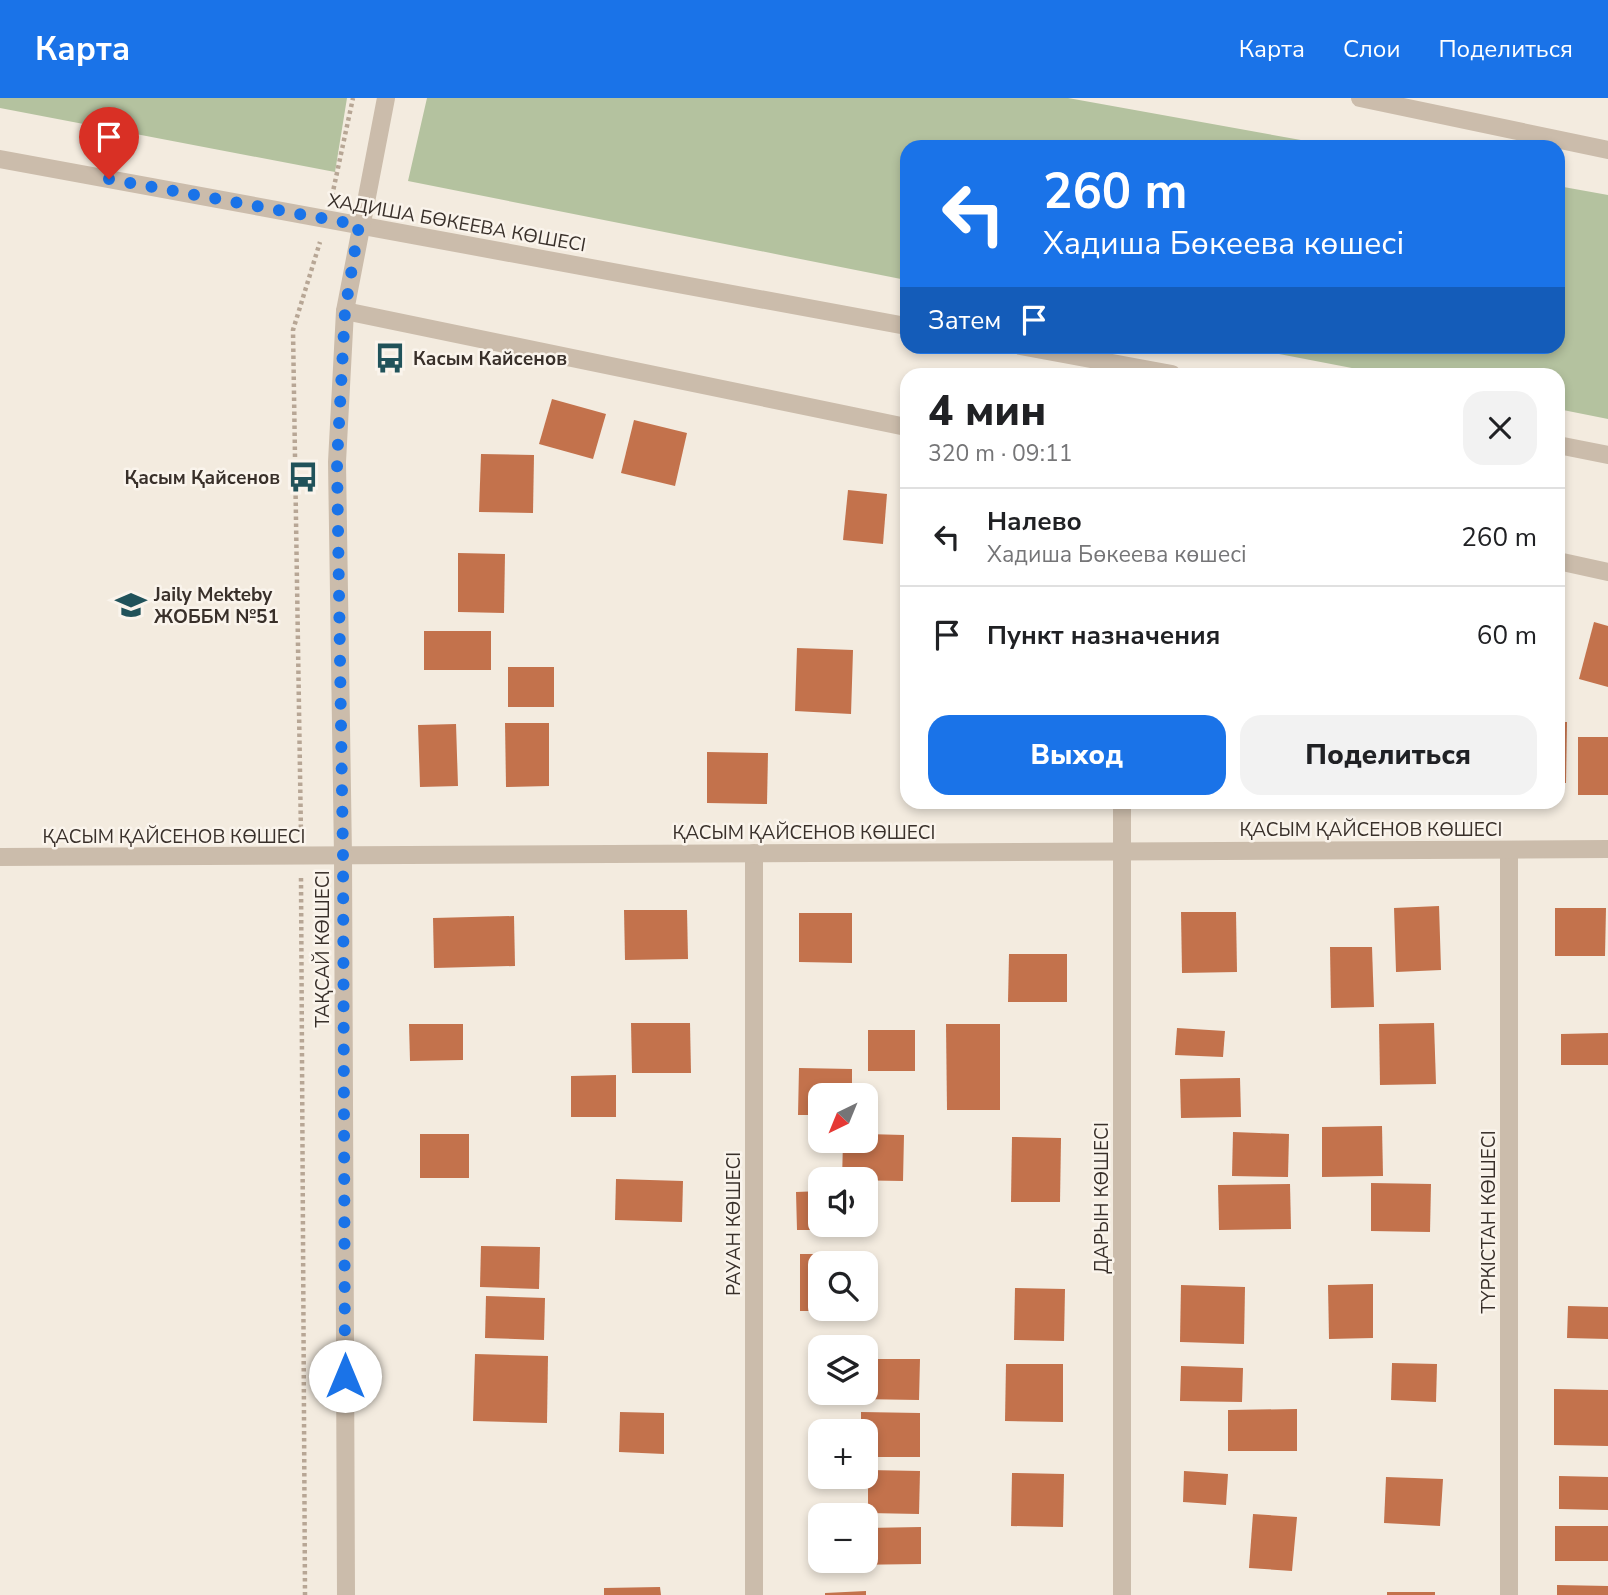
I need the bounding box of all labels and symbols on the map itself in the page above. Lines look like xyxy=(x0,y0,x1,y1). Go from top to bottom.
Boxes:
pin xyxy=(79,107,139,179)
street label: ХАДИША БӨКЕЕВА КӨШЕСІ xyxy=(326,187,588,259)
bus stop icon: Касым Кайсенов xyxy=(373,341,407,375)
place label: Касым Кайсенов xyxy=(413,346,567,372)
bus stop icon: Қасым Қайсенов xyxy=(286,460,320,494)
place label: Қасым Қайсенов xyxy=(125,465,280,491)
place label: Jaily Mekteby ЖОББМ №51 xyxy=(153,582,279,630)
school or university icon: Jaily Mekteby ЖОББМ №51 xyxy=(114,588,148,622)
street label: ҚАСЫМ ҚАЙСЕНОВ КӨШЕСІ xyxy=(1240,817,1502,843)
street label: ҚАСЫМ ҚАЙСЕНОВ КӨШЕСІ xyxy=(673,820,935,846)
street label: ҚАСЫМ ҚАЙСЕНОВ КӨШЕСІ xyxy=(43,824,305,850)
street label: ТАҚСАЙ КӨШЕСІ xyxy=(310,870,336,1028)
north arrow xyxy=(808,1083,878,1153)
street label: ДАРЫН КӨШЕСІ xyxy=(1089,1122,1115,1274)
street label: ТҮРКІСТАН КӨШЕСІ xyxy=(1476,1131,1502,1313)
street label: РАУАН КӨШЕСІ xyxy=(721,1152,747,1296)
position arrow xyxy=(308,1339,382,1413)

